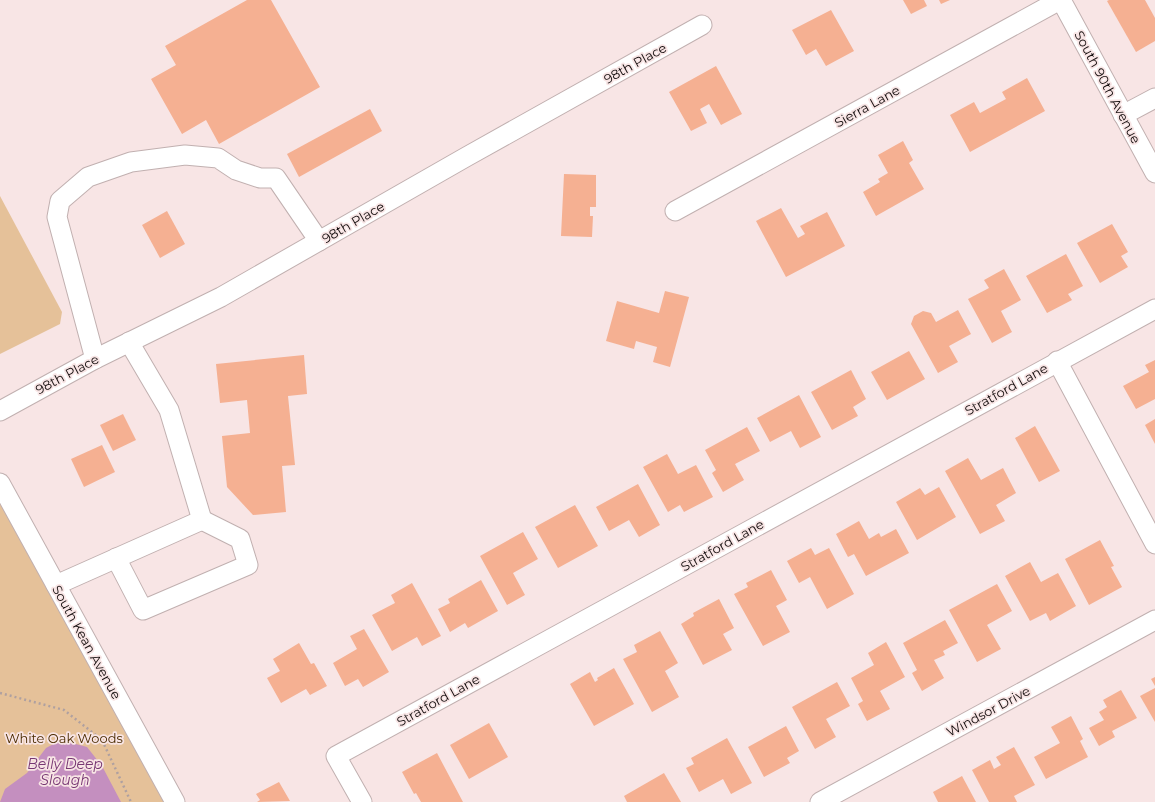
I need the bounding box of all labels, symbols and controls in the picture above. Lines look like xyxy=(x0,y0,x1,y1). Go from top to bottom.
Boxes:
street label: South 90th Avenue xyxy=(1071,28,1145,146)
street label: 98th Place xyxy=(601,39,669,87)
street label: Sierra Lane xyxy=(832,81,903,130)
street label: 98th Place xyxy=(319,198,387,246)
street label: 98th Place xyxy=(33,351,101,397)
street label: Stratford Lane xyxy=(962,359,1050,418)
street label: Stratford Lane xyxy=(678,515,766,574)
street label: South Kean Avenue xyxy=(49,582,125,702)
street label: Stratford Lane xyxy=(394,670,482,729)
street label: Windsor Drive xyxy=(943,682,1033,740)
park label: White Oak Woods xyxy=(5,730,123,746)
water label: Belly Deep Slough xyxy=(27,755,103,789)

